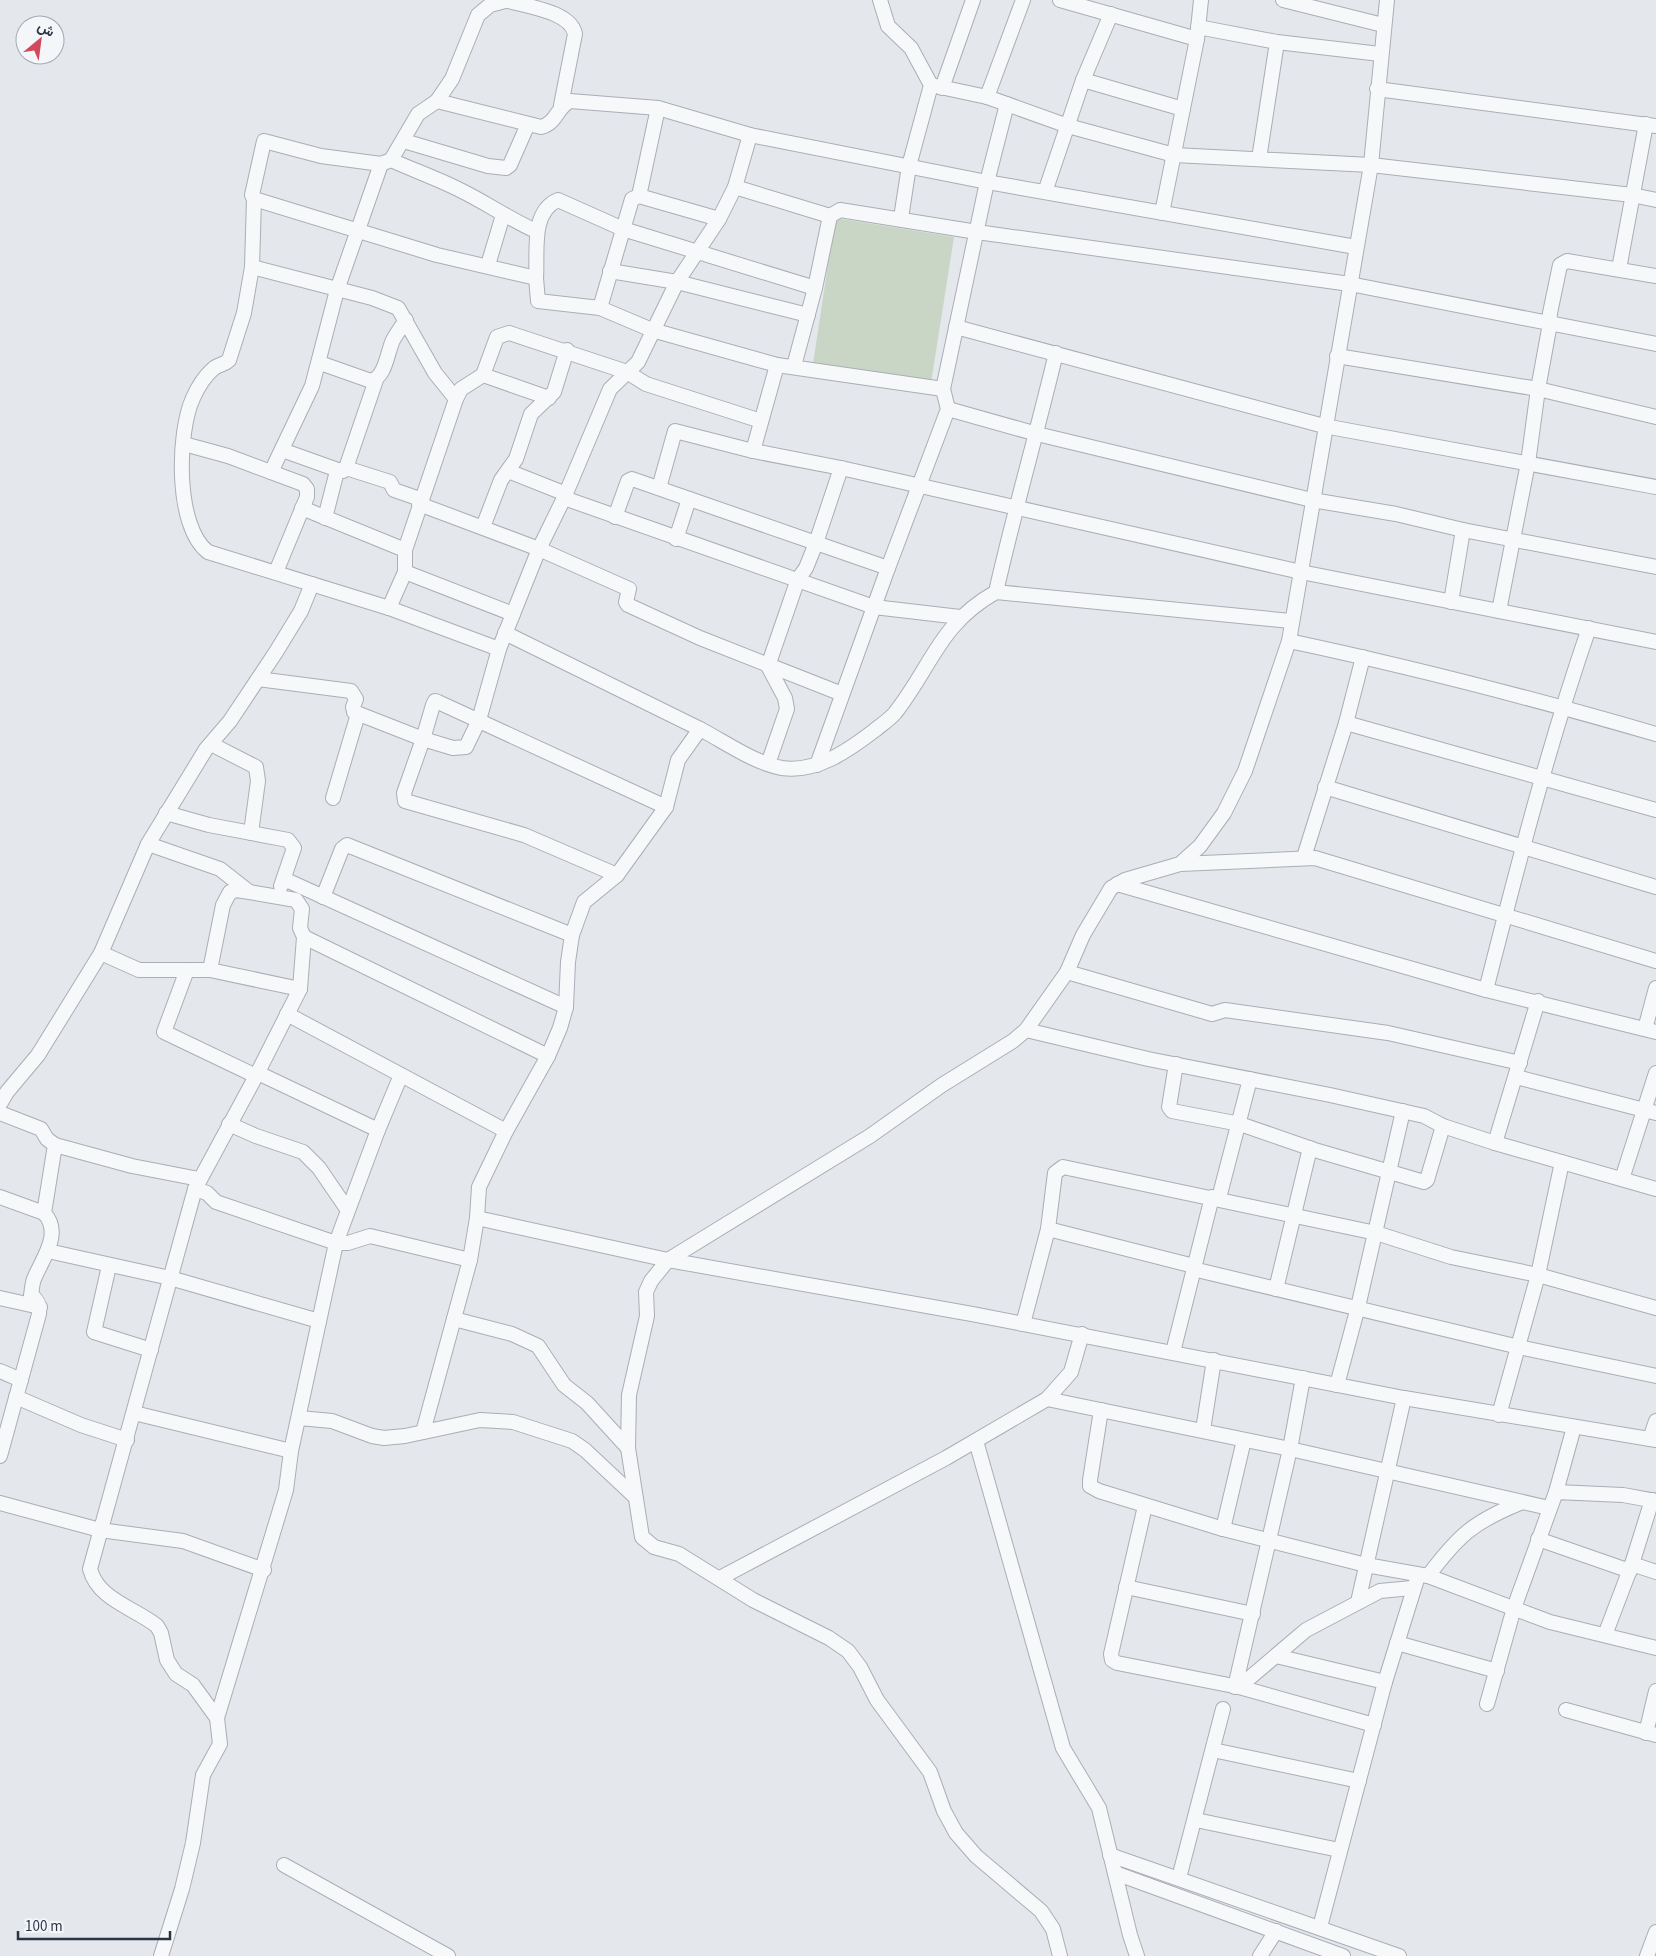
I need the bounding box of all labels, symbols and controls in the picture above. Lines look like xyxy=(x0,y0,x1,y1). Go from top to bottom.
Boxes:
north arrow xyxy=(15,15,65,65)
text: ش xyxy=(34,17,58,42)
scale bar xyxy=(18,1908,170,1940)
text: 100 m xyxy=(25,1916,63,1937)

